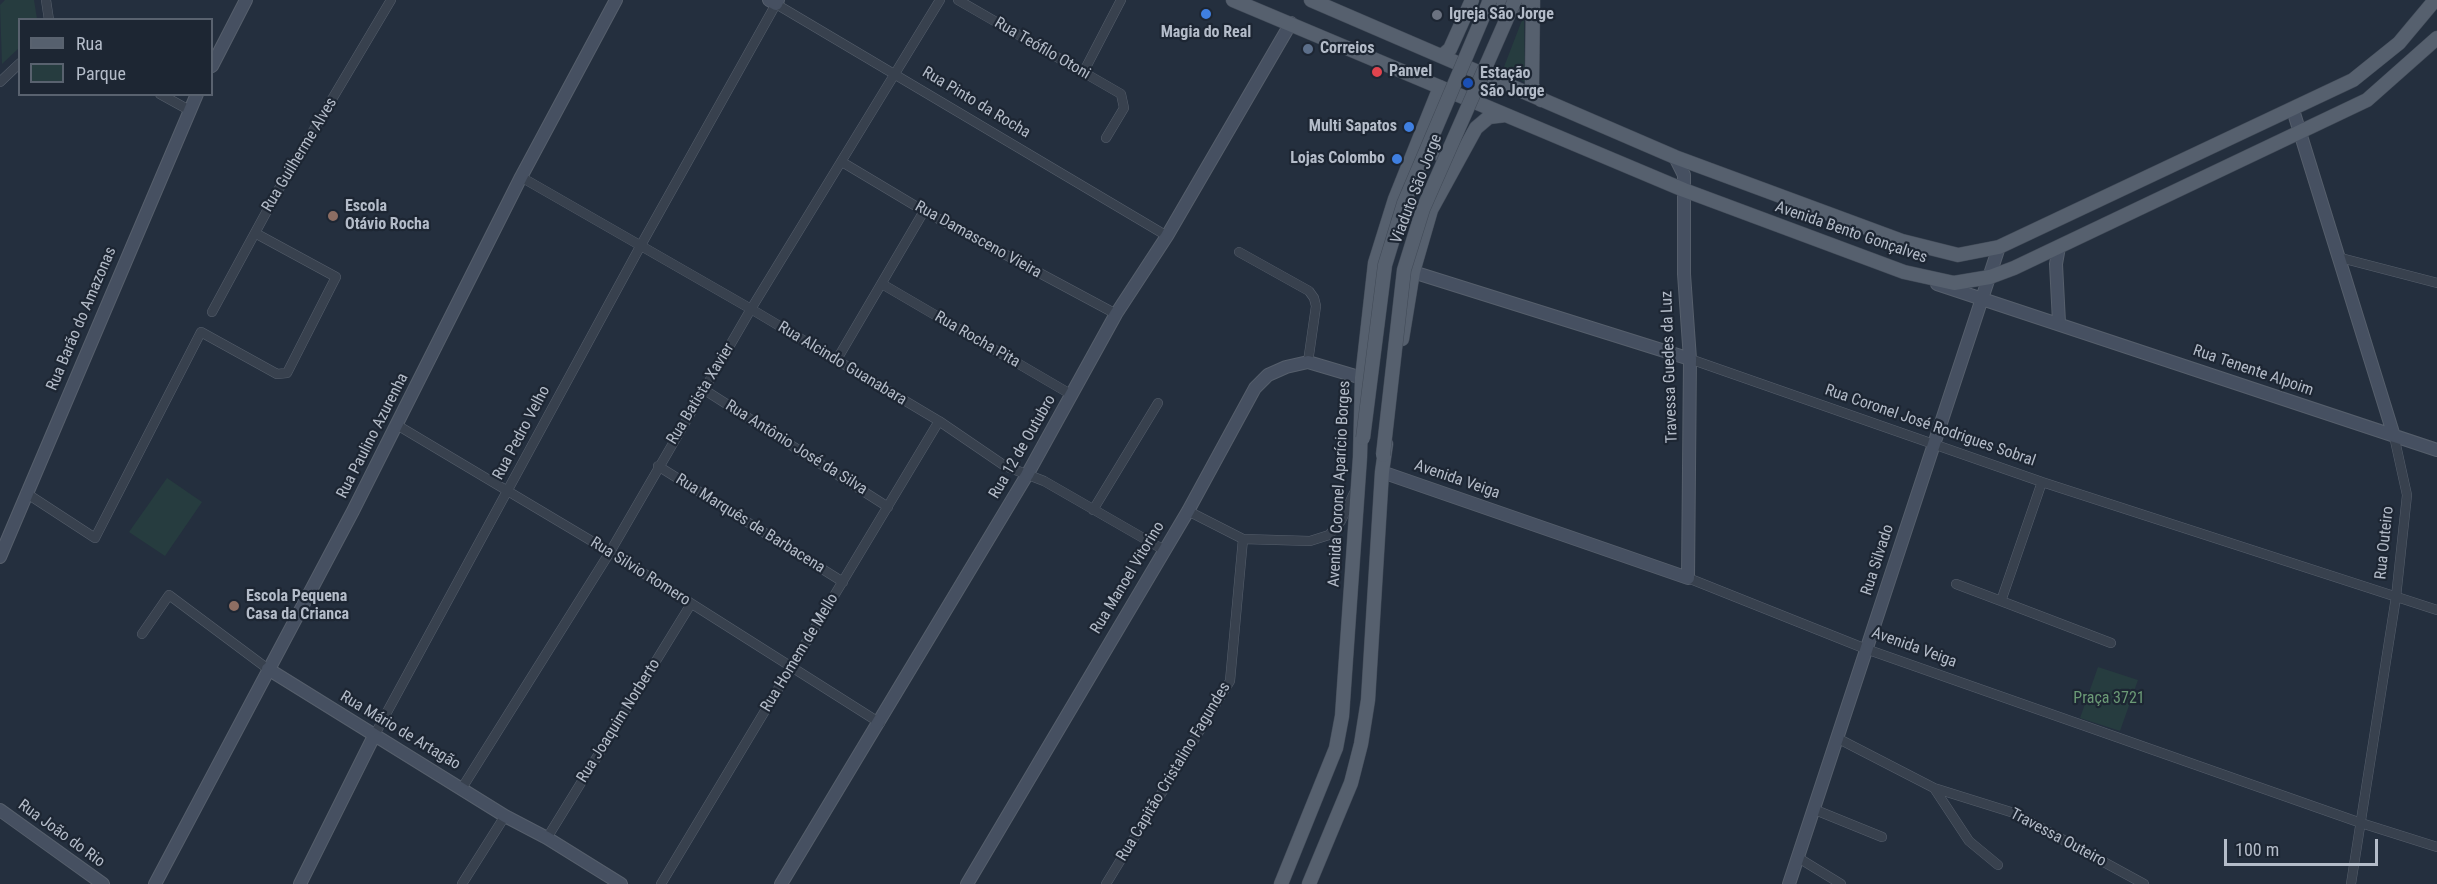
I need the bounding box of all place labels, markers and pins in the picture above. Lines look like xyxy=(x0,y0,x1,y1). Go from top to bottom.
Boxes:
place label: Igreja São Jorge xyxy=(1449,5,1554,25)
marker: Magia do Real xyxy=(1199,7,1213,21)
marker: Igreja São Jorge xyxy=(1430,8,1444,22)
place label: Magia do Real xyxy=(1161,23,1251,43)
place label: Correios xyxy=(1320,39,1374,59)
marker: Correios xyxy=(1301,42,1315,56)
place label: Panvel xyxy=(1389,62,1432,82)
place label: Estação São Jorge xyxy=(1480,64,1544,102)
marker: Panvel xyxy=(1370,65,1384,79)
marker: Estação São Jorge xyxy=(1461,76,1475,90)
place label: Multi Sapatos xyxy=(1309,117,1397,137)
marker: Multi Sapatos xyxy=(1402,120,1416,134)
place label: Lojas Colombo xyxy=(1290,149,1385,169)
marker: Lojas Colombo xyxy=(1390,152,1404,166)
place label: Escola Otávio Rocha xyxy=(345,197,429,235)
marker: Escola Otávio Rocha xyxy=(326,209,340,223)
place label: Escola Pequena Casa da Crianca xyxy=(246,587,349,625)
marker: Escola Pequena Casa da Crianca xyxy=(227,599,241,613)

